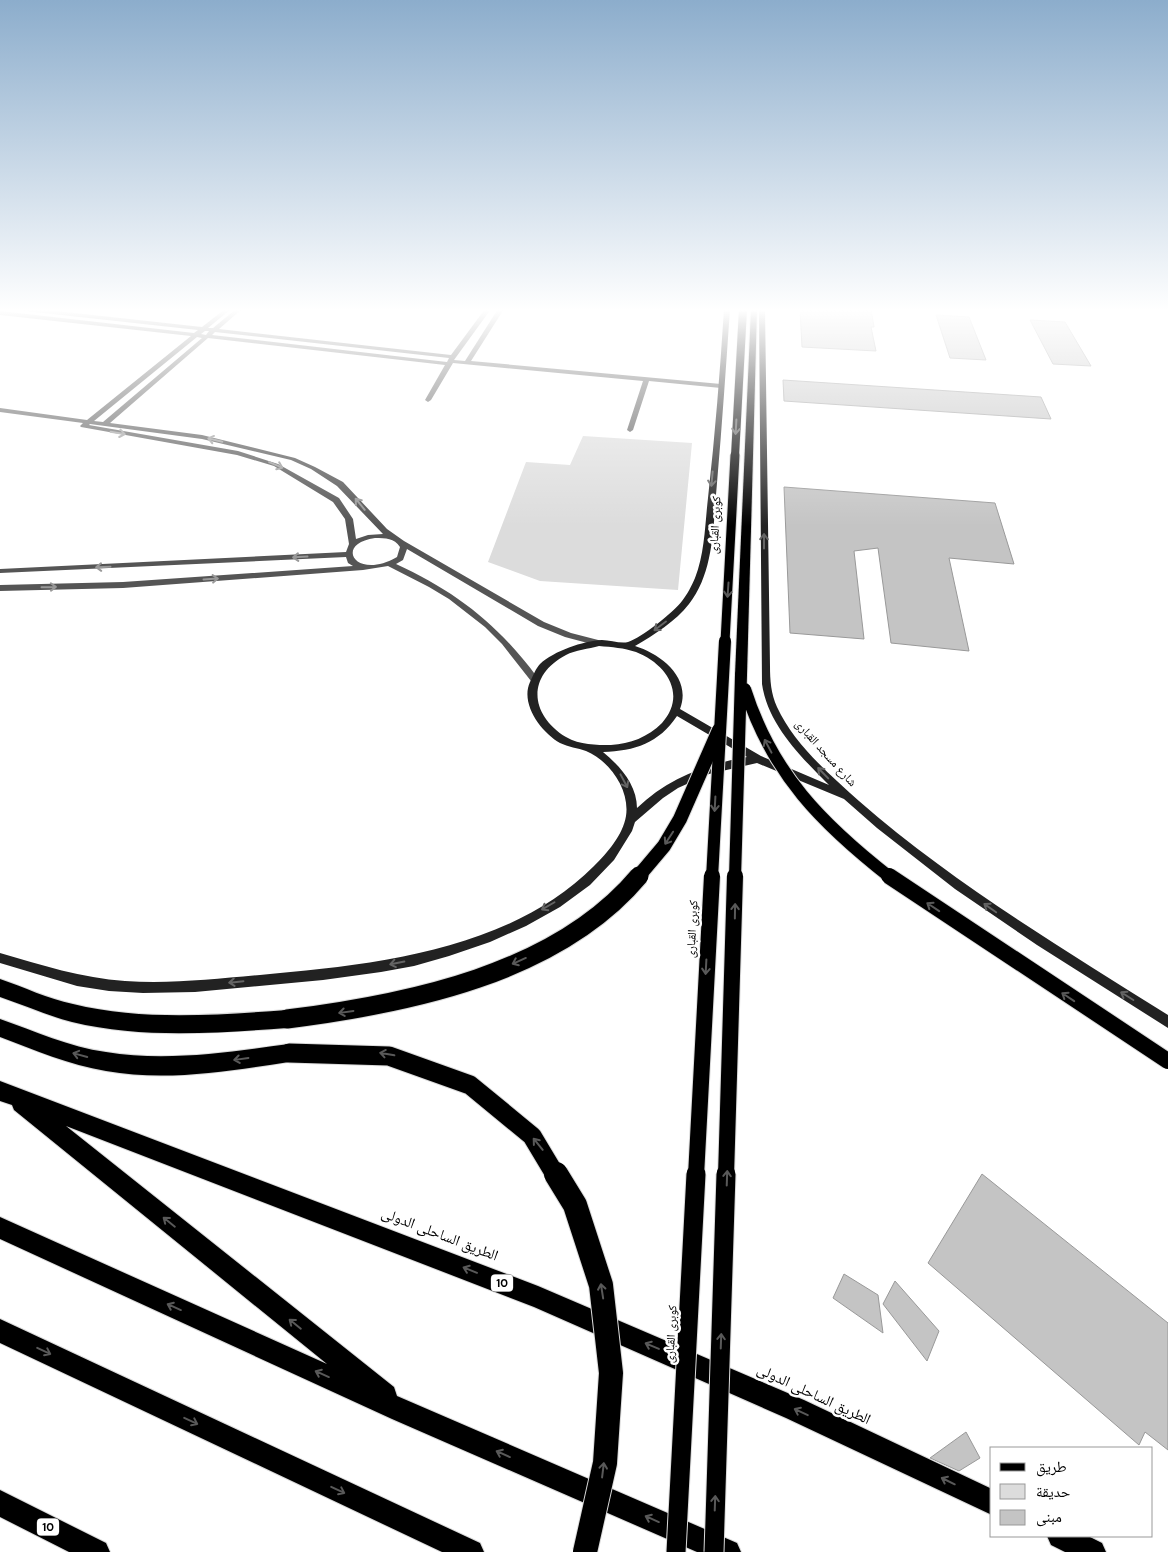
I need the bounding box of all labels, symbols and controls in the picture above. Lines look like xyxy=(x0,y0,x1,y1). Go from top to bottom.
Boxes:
one-way arrow xyxy=(731,419,740,435)
one-way arrow xyxy=(109,428,125,438)
one-way arrow xyxy=(207,435,223,444)
one-way arrow xyxy=(268,461,283,471)
one-way arrow xyxy=(707,471,717,487)
street label: كوبرى القبارى xyxy=(705,496,725,554)
one-way arrow xyxy=(355,498,366,511)
one-way arrow xyxy=(759,533,769,550)
one-way arrow xyxy=(293,552,309,561)
one-way arrow xyxy=(96,563,112,572)
one-way arrow xyxy=(203,574,219,584)
one-way arrow xyxy=(724,581,733,597)
one-way arrow xyxy=(40,582,56,592)
one-way arrow xyxy=(654,620,667,631)
street label: شارع مسجد القبارى xyxy=(792,716,860,790)
one-way arrow xyxy=(763,739,772,754)
one-way arrow xyxy=(817,766,829,779)
one-way arrow xyxy=(620,773,629,788)
one-way arrow xyxy=(710,796,719,812)
one-way arrow xyxy=(664,830,674,844)
street label: كوبرى القبارى xyxy=(682,900,702,958)
one-way arrow xyxy=(926,901,940,911)
one-way arrow xyxy=(542,902,556,912)
one-way arrow xyxy=(731,903,740,919)
one-way arrow xyxy=(983,903,997,913)
one-way arrow xyxy=(512,957,527,967)
one-way arrow xyxy=(702,958,711,974)
one-way arrow xyxy=(390,959,406,969)
one-way arrow xyxy=(228,978,244,987)
one-way arrow xyxy=(1120,990,1134,1000)
one-way arrow xyxy=(1061,991,1075,1002)
one-way arrow xyxy=(339,1007,355,1017)
one-way arrow xyxy=(379,1049,395,1059)
one-way arrow xyxy=(72,1050,88,1060)
one-way arrow xyxy=(233,1055,249,1065)
one-way arrow xyxy=(533,1138,544,1151)
one-way arrow xyxy=(722,1171,731,1187)
street label: الطريق الساحلى الدولى xyxy=(379,1203,501,1265)
one-way arrow xyxy=(162,1217,175,1228)
one-way arrow xyxy=(463,1265,478,1274)
road number: 10 xyxy=(491,1275,513,1292)
one-way arrow xyxy=(596,1284,606,1300)
one-way arrow xyxy=(167,1301,182,1311)
street label: كوبرى القبارى xyxy=(661,1305,681,1363)
one-way arrow xyxy=(289,1319,302,1330)
one-way arrow xyxy=(716,1333,726,1350)
one-way arrow xyxy=(645,1340,660,1350)
one-way arrow xyxy=(36,1347,51,1357)
street label: الطريق الساحلى الدولى xyxy=(754,1359,874,1429)
one-way arrow xyxy=(315,1368,330,1378)
one-way arrow xyxy=(794,1407,809,1416)
one-way arrow xyxy=(183,1416,198,1426)
legend xyxy=(990,1447,1153,1537)
one-way arrow xyxy=(496,1448,511,1458)
text: طريق xyxy=(1036,1457,1067,1477)
one-way arrow xyxy=(599,1463,609,1479)
one-way arrow xyxy=(941,1476,956,1485)
text: حديقة xyxy=(1036,1482,1071,1502)
one-way arrow xyxy=(330,1485,345,1495)
one-way arrow xyxy=(711,1496,720,1512)
text: مبنى xyxy=(1036,1507,1062,1527)
one-way arrow xyxy=(645,1513,660,1523)
road number: 10 xyxy=(37,1518,59,1535)

